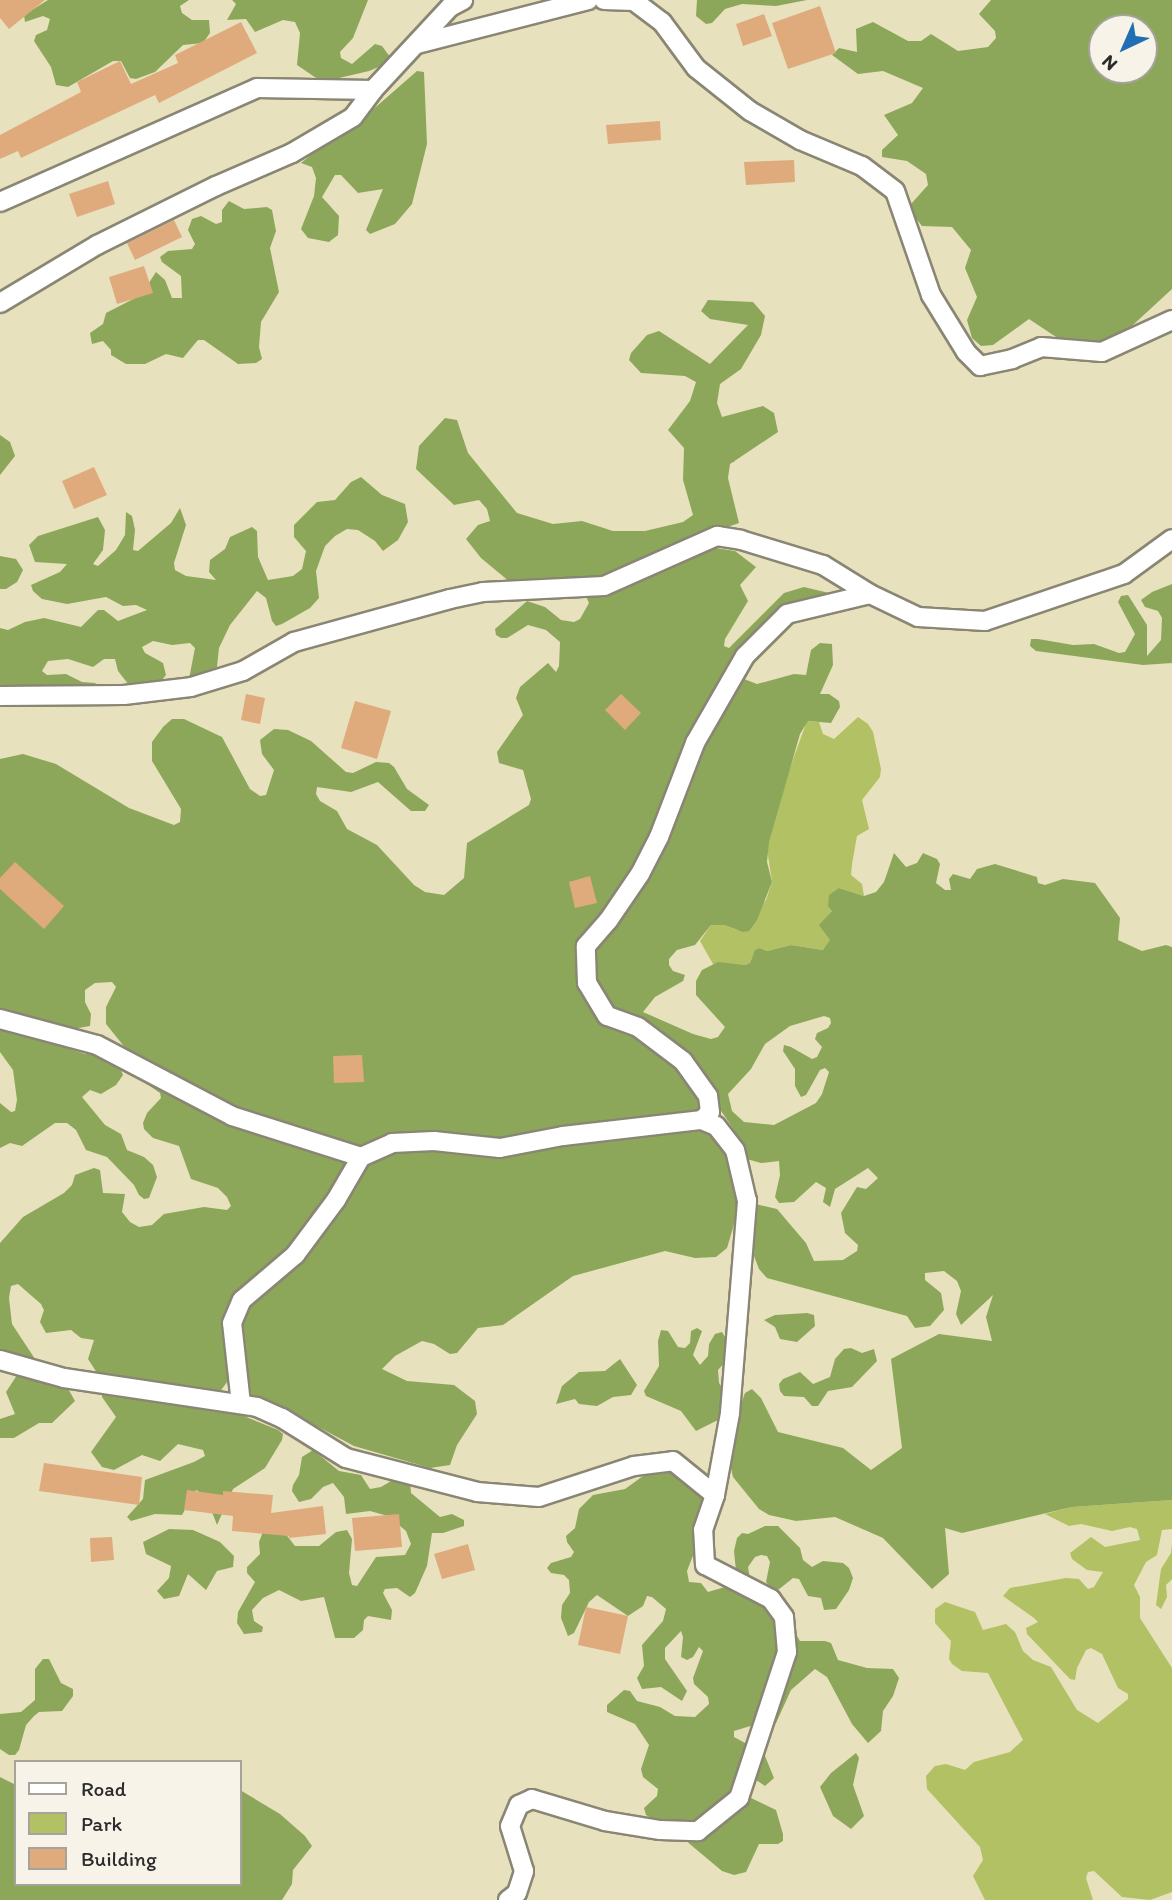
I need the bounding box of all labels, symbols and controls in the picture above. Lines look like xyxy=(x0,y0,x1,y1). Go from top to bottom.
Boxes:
north arrow xyxy=(1088,14,1158,84)
text: N xyxy=(1097,50,1122,76)
legend xyxy=(14,1760,242,1886)
text: Road xyxy=(81,1776,126,1801)
text: Park xyxy=(81,1811,122,1836)
text: Building xyxy=(81,1846,157,1871)

